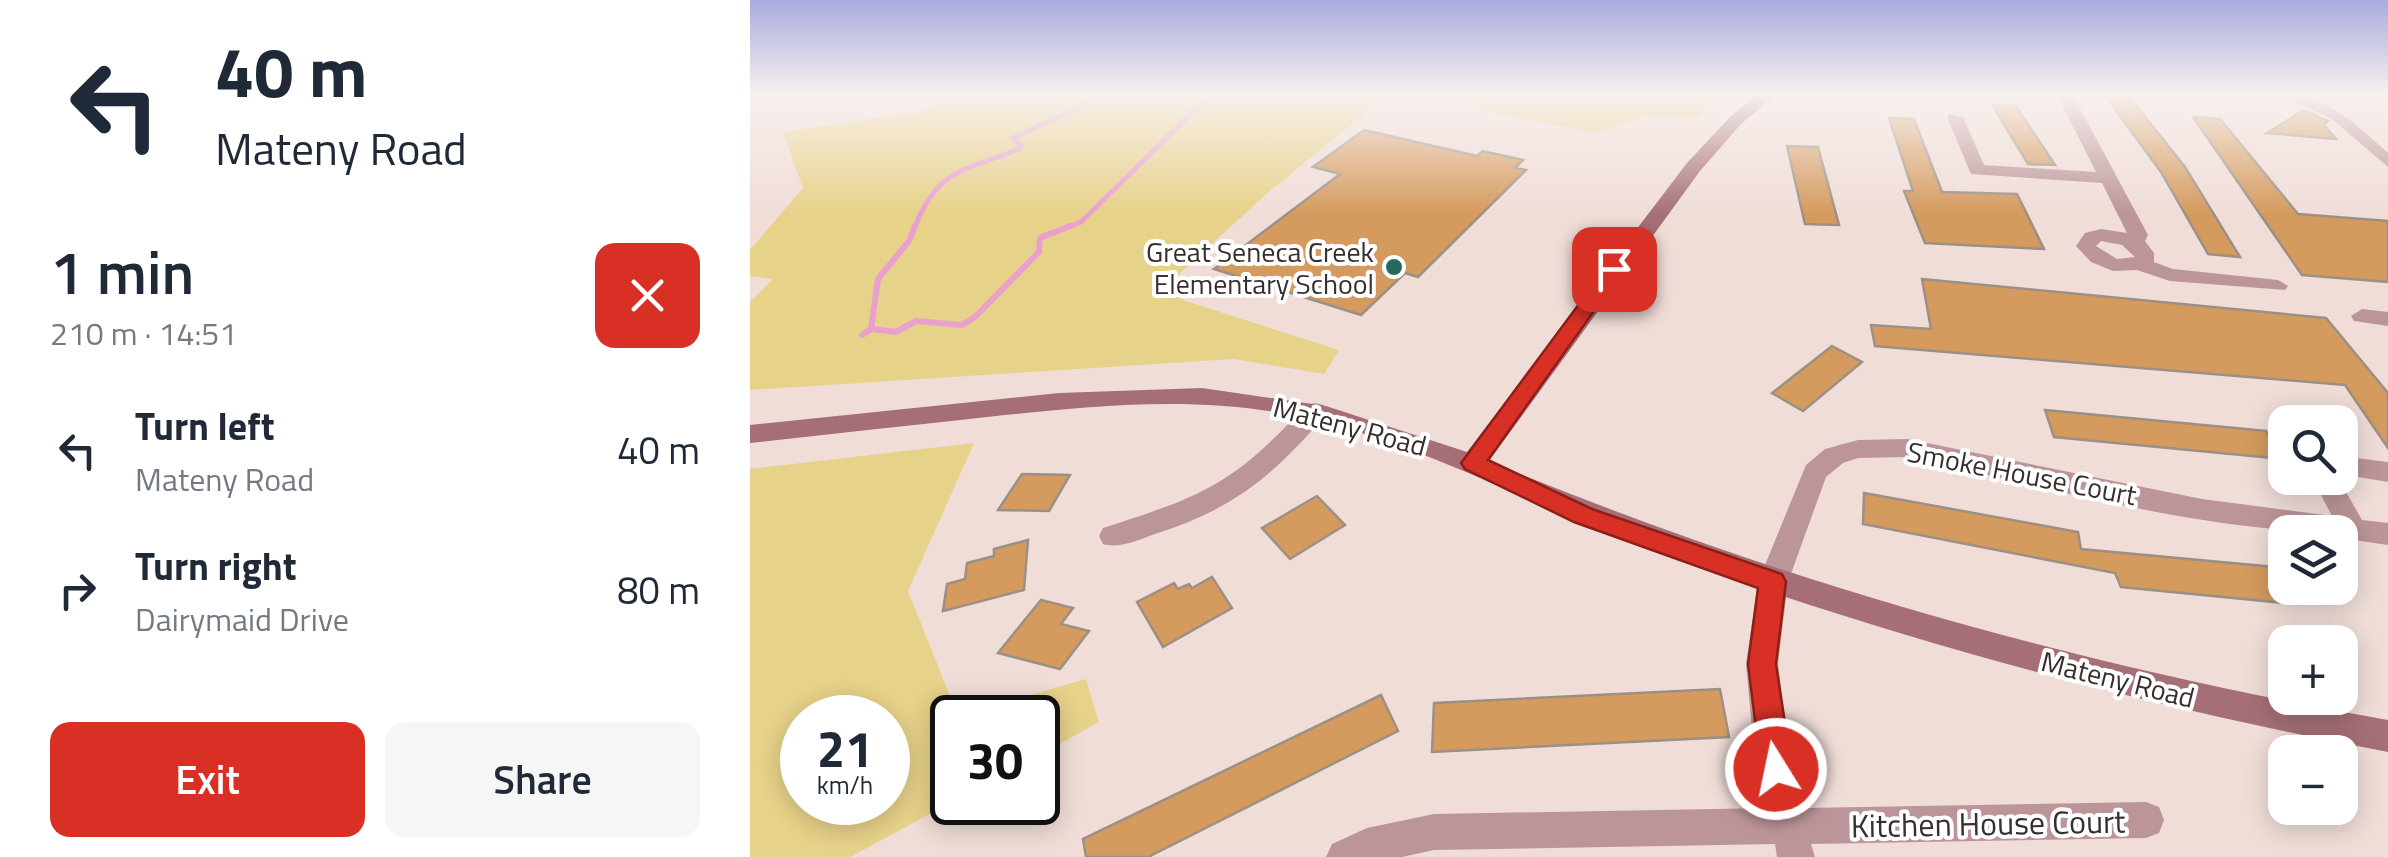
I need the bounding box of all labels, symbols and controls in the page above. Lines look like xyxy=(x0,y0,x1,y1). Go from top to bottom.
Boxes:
text: 40 m xyxy=(215,18,368,124)
icon: left xyxy=(50,40,180,170)
text: Mateny Road xyxy=(215,114,467,182)
text: 1 min xyxy=(50,226,194,317)
pin xyxy=(1572,227,1657,312)
place label: Great Seneca Creek Elementary School xyxy=(1146,230,1374,305)
icon: arrive xyxy=(1587,242,1642,297)
button: close xyxy=(595,243,700,348)
marker: Great Seneca Creek Elementary School xyxy=(1383,256,1405,278)
text: 210 m · 14:51 xyxy=(50,309,237,357)
street label: Mateny Road xyxy=(1269,385,1431,467)
text: Turn left xyxy=(135,397,275,455)
map controls xyxy=(2268,405,2358,825)
button: search xyxy=(2268,405,2358,495)
text: 40 m xyxy=(617,421,700,479)
icon: left xyxy=(50,423,105,478)
street label: Smoke House Court xyxy=(1904,430,2140,516)
text: Mateny Road xyxy=(135,455,314,503)
button: layers xyxy=(2268,515,2358,605)
text: Turn right xyxy=(135,537,297,595)
text: 80 m xyxy=(617,561,700,619)
icon: right xyxy=(50,563,105,618)
text: Dairymaid Drive xyxy=(135,595,349,643)
button: + xyxy=(2268,625,2358,715)
street label: Mateny Road xyxy=(2037,639,2199,719)
speed limit sign: 30 xyxy=(930,695,1060,825)
text: 21 xyxy=(817,710,873,786)
position arrow xyxy=(1724,717,1828,821)
button: Exit xyxy=(50,722,365,837)
button: Share xyxy=(385,722,700,837)
button: − xyxy=(2268,735,2358,825)
text: km/h xyxy=(817,766,873,804)
street label: Kitchen House Court xyxy=(1850,797,2126,849)

